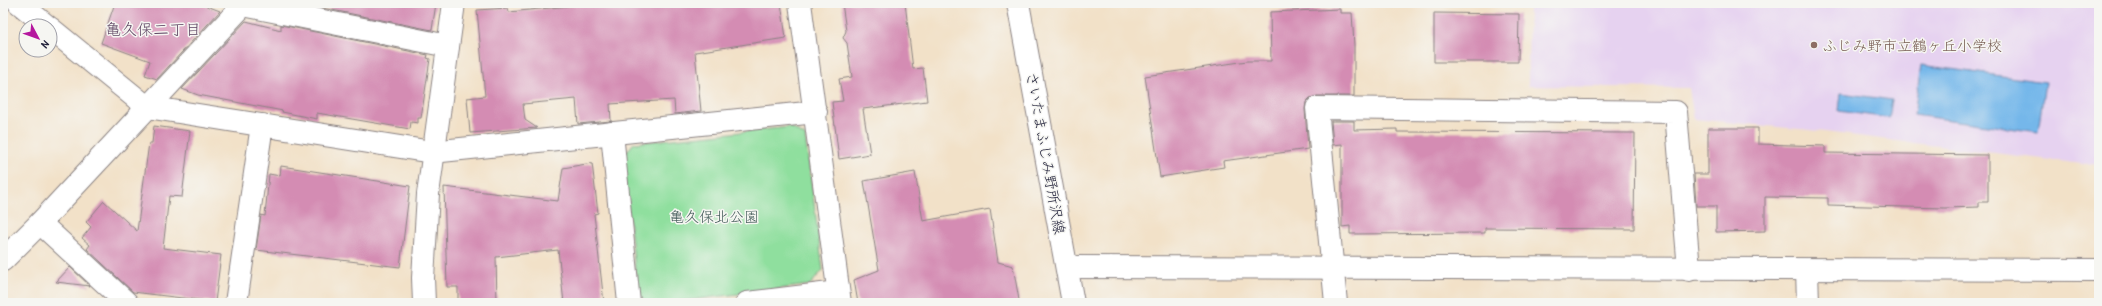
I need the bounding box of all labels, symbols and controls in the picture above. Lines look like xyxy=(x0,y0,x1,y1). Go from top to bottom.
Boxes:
north arrow xyxy=(18,18,58,58)
district label: 亀久保二丁目 xyxy=(105,18,201,40)
place label: ふじみ野市立鶴ヶ丘小学校 xyxy=(1822,35,2002,56)
text: N xyxy=(38,38,53,51)
marker: ふじみ野市立鶴ヶ丘小学校 xyxy=(1809,40,1819,50)
street label: さいたまふじみ野所沢線 xyxy=(1021,70,1071,236)
park label: 亀久保北公園 xyxy=(669,206,759,227)

